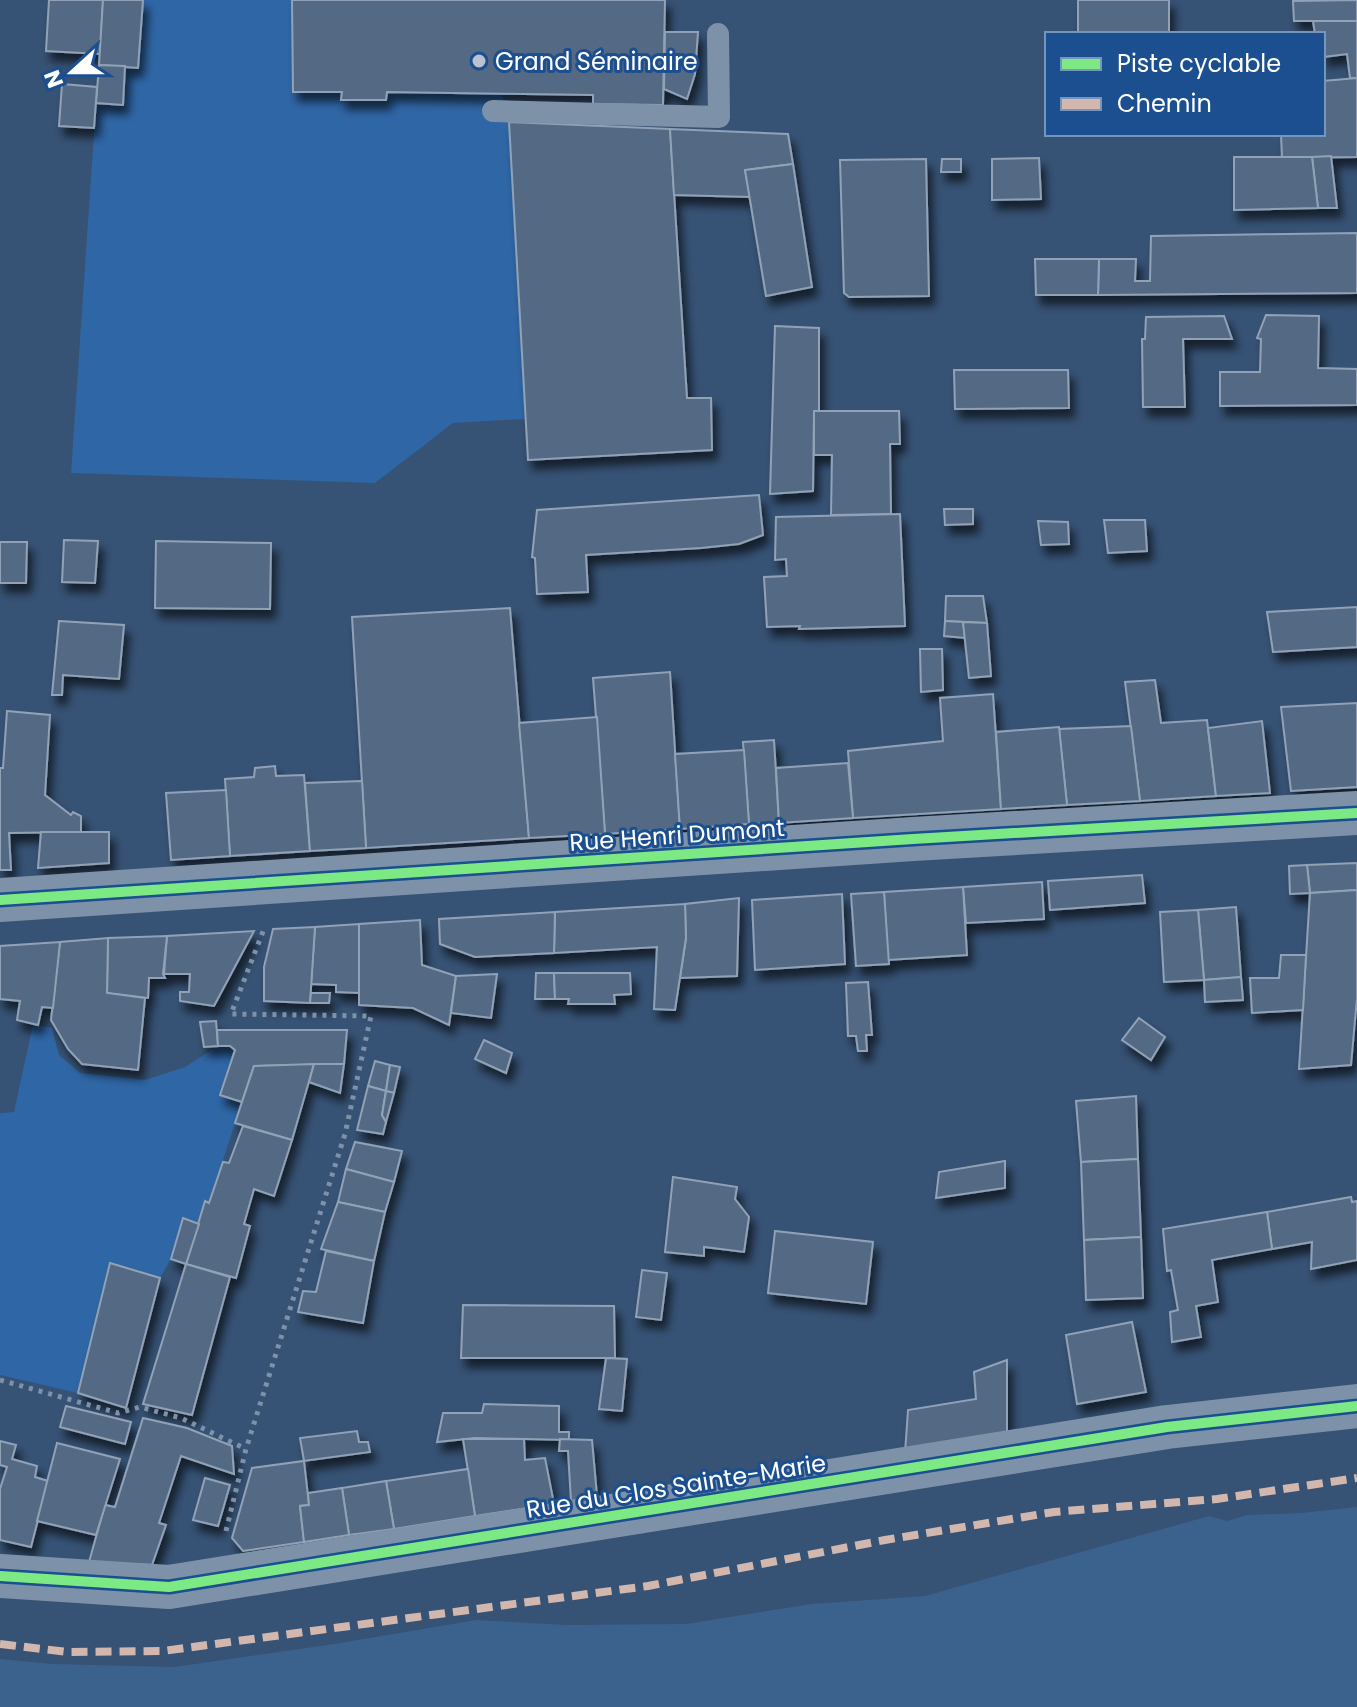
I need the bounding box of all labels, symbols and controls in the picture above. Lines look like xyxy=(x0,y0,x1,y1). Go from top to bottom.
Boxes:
north arrow xyxy=(32,32,112,112)
legend xyxy=(1045,32,1325,136)
place label: Grand Séminaire xyxy=(495,45,698,78)
text: Piste cyclable xyxy=(1117,47,1281,80)
marker: Grand Séminaire xyxy=(470,52,488,70)
text: N xyxy=(36,66,71,92)
text: Chemin xyxy=(1117,87,1212,120)
street label: Rue Henri Dumont xyxy=(568,811,786,859)
street label: Rue du Clos Sainte-Marie xyxy=(524,1446,828,1526)

